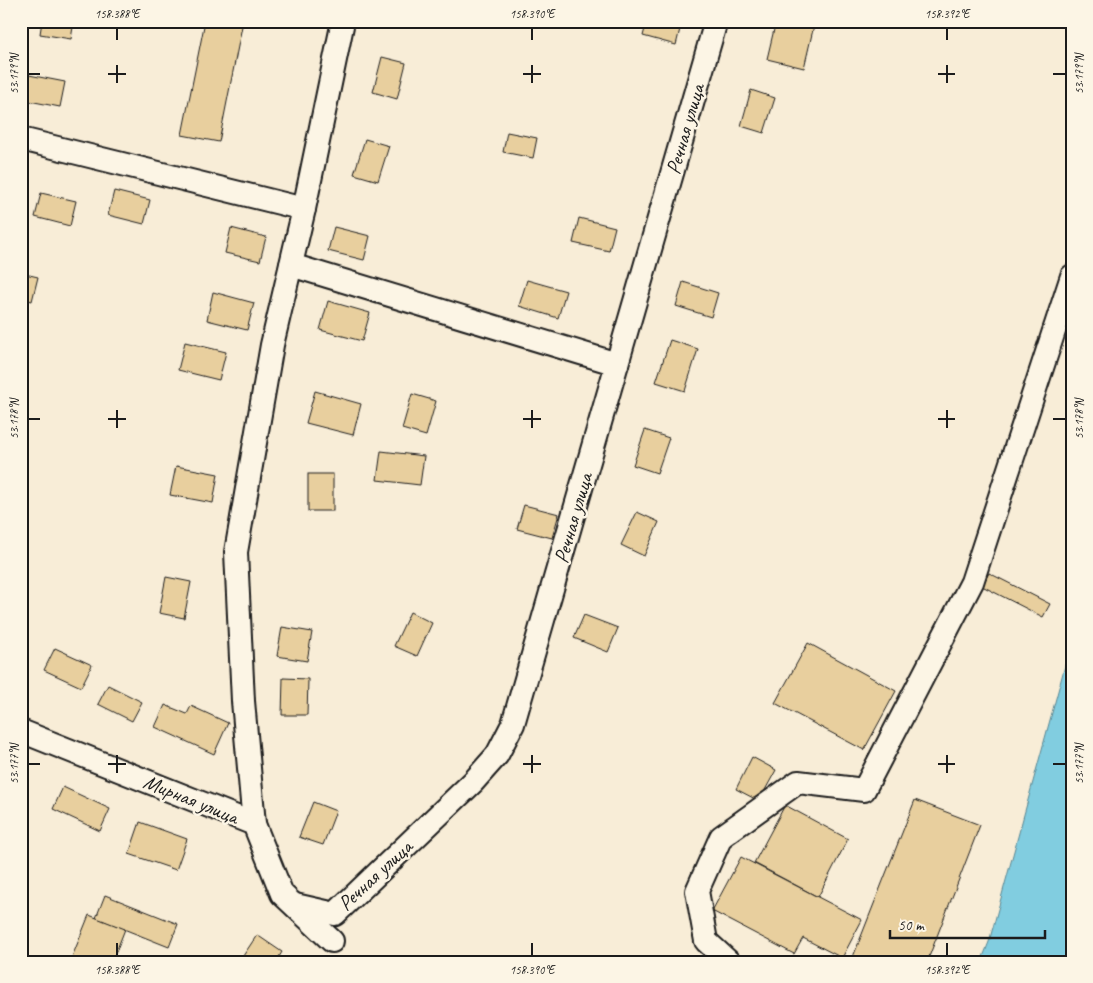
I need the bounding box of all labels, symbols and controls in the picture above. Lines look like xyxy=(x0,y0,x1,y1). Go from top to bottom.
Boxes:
text: 158.388°E xyxy=(95,6,141,22)
text: 158.390°E xyxy=(510,6,556,22)
text: 158.392°E xyxy=(925,6,971,22)
text: 53.179°N xyxy=(6,52,22,94)
text: 53.179°N xyxy=(1071,52,1087,94)
street label: Речная улица xyxy=(660,79,711,177)
text: 53.178°N xyxy=(6,397,22,439)
text: 53.178°N xyxy=(1071,397,1087,439)
street label: Речная улица xyxy=(548,468,599,566)
text: 53.177°N xyxy=(6,742,22,784)
text: 53.177°N xyxy=(1071,742,1087,784)
street label: Мирная улица xyxy=(140,768,244,831)
street label: Речная улица xyxy=(332,832,419,916)
scale bar xyxy=(890,908,1046,940)
text: 50 m xyxy=(898,916,925,935)
text: 158.388°E xyxy=(95,962,141,978)
text: 158.390°E xyxy=(510,962,556,978)
text: 158.392°E xyxy=(925,962,971,978)

